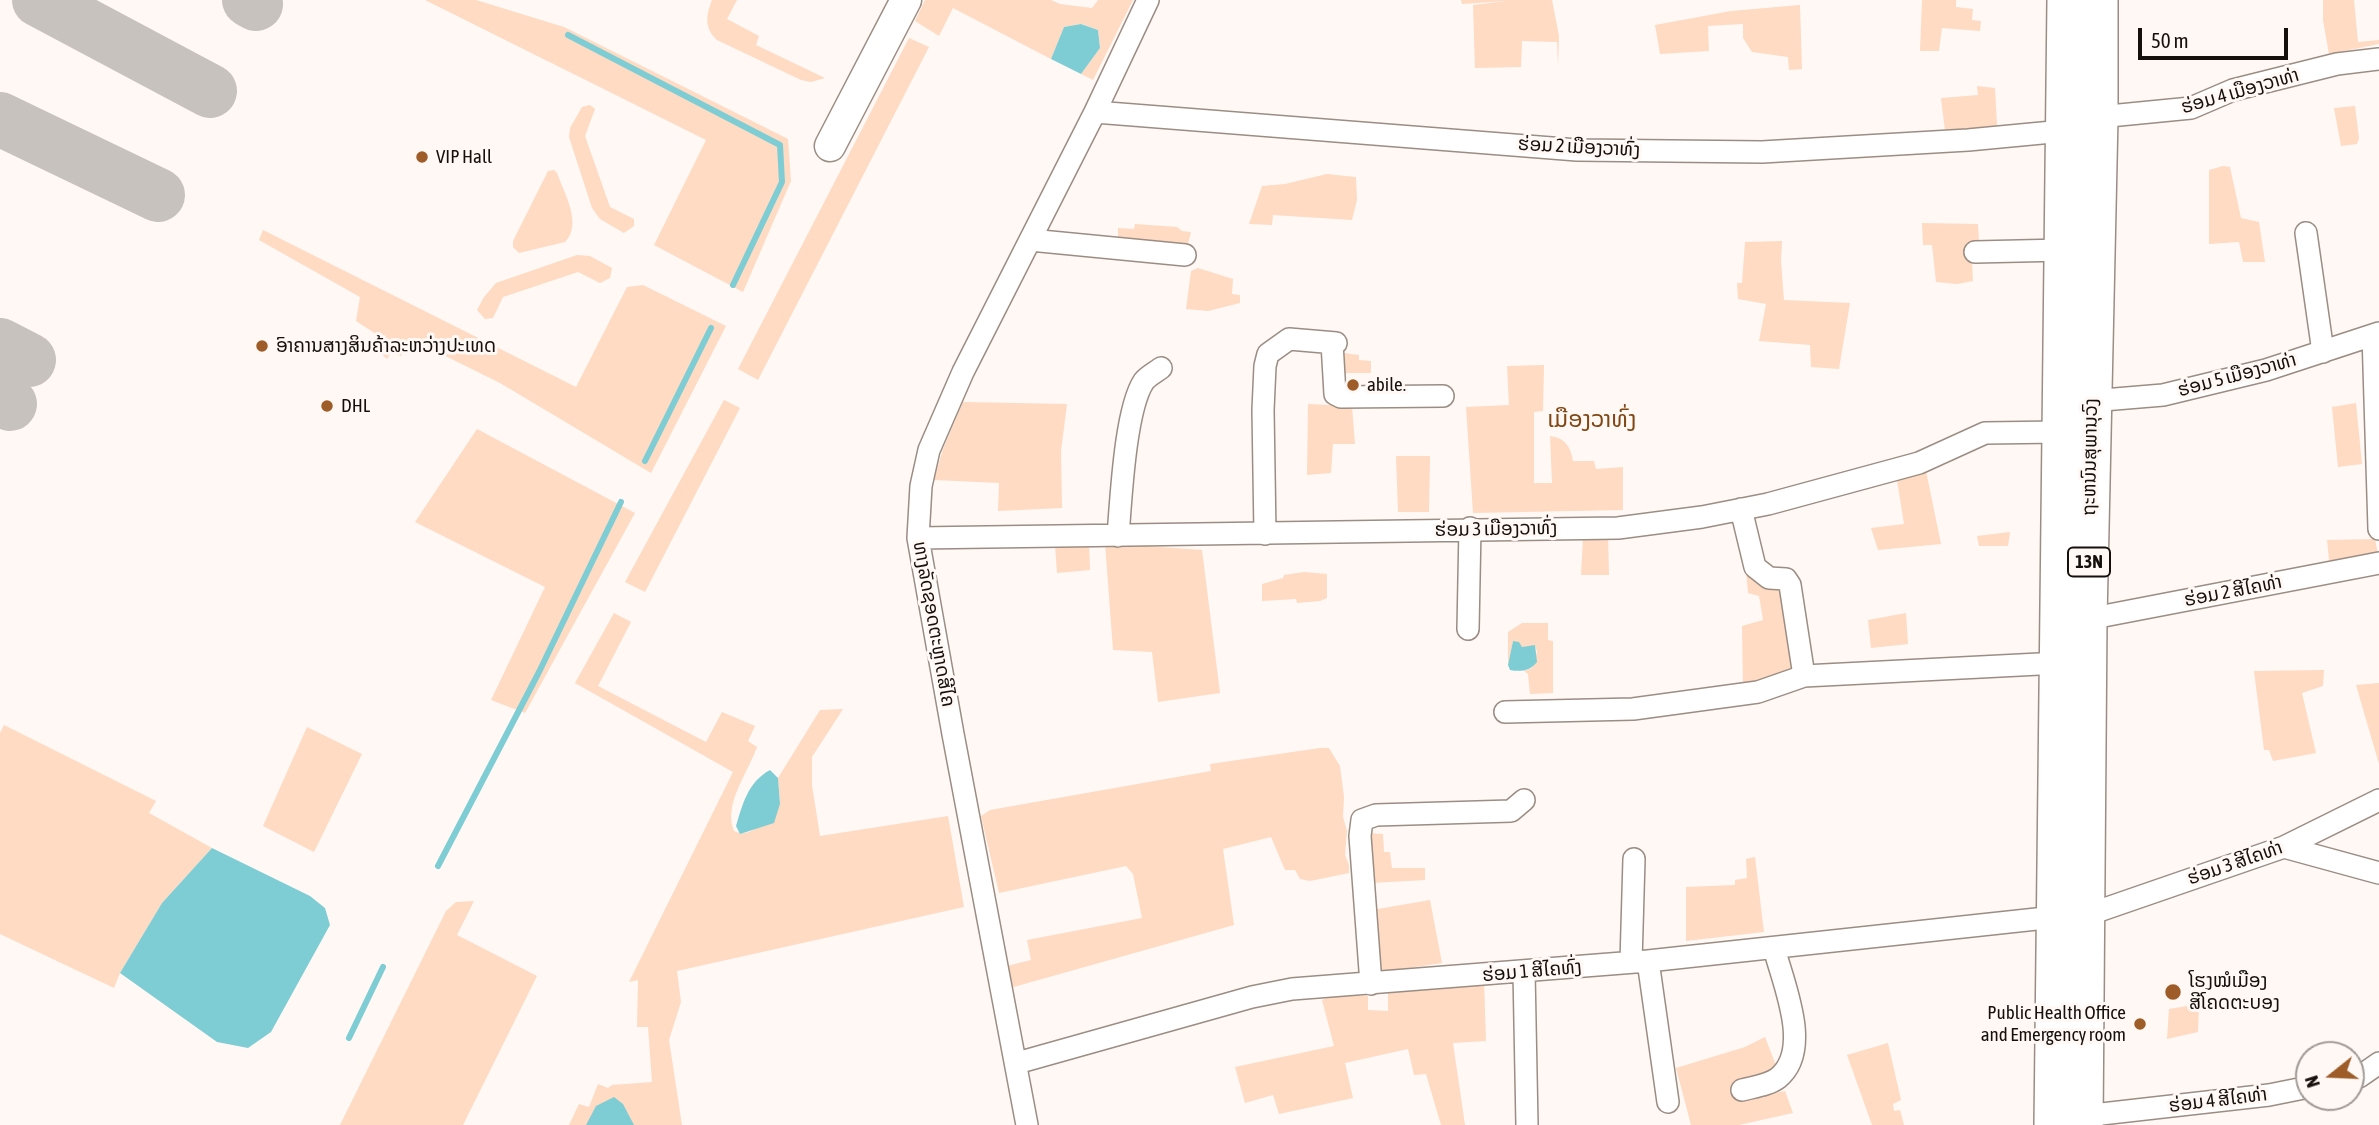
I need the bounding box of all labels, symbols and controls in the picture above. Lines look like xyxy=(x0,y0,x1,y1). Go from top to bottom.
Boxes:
scale bar xyxy=(2141,14,2292,58)
text: 50 m xyxy=(2151,28,2189,52)
street label: ຮ່ອມ 4 ເມືອງວາທ່າ xyxy=(2178,63,2302,119)
street label: ຮ່ອມ 2 ເມືອງວາທົ່ງ xyxy=(1517,132,1641,162)
place label: VIP Hall xyxy=(436,146,492,168)
marker: VIP Hall xyxy=(414,149,430,165)
place label: ົອາຄານສາງສິນຄ້າລະຫວ່າງປະເທດ xyxy=(276,335,496,357)
marker: ົອາຄານສາງສິນຄ້າລະຫວ່າງປະເທດ xyxy=(254,338,270,354)
street label: ຮ່ອມ 5 ເມືອງວາທ່າ xyxy=(2175,348,2299,402)
place label: abile. xyxy=(1367,374,1406,396)
marker: abile. xyxy=(1345,377,1361,393)
place label: DHL xyxy=(341,395,370,417)
marker: DHL xyxy=(319,398,335,414)
street label: ຖະຫນົນສຸພານຸວົງ xyxy=(2078,398,2102,516)
district label: ເມືອງວາທົ່ງ xyxy=(1548,406,1636,434)
street label: ຮ່ອມ 3 ເມືອງວາທົ່ງ xyxy=(1435,517,1557,541)
street label: ທາງລັດຊອດຕະຫຼາດສີໄຄ xyxy=(908,539,960,709)
road number: 13N xyxy=(2068,548,2110,576)
street label: ຮ່ອມ 2 ສີໄຄທ່າ xyxy=(2182,570,2284,612)
street label: ຮ່ອມ 3 ສີໄຄທ່າ xyxy=(2184,836,2286,890)
street label: ຮ່ອມ 1 ສີໄຄທົ່ງ xyxy=(1481,955,1583,987)
place label: ໂຮງໝໍເມືອງ ສີໂຄດຕະບອງ xyxy=(2189,970,2280,1014)
marker: ໂຮງໝໍເມືອງ ສີໂຄດຕະບອງ xyxy=(2163,982,2183,1002)
place label: Public Health Office and Emergency room xyxy=(1981,1002,2126,1046)
marker: Public Health Office and Emergency room xyxy=(2132,1016,2148,1032)
north arrow xyxy=(2295,1041,2365,1111)
text: N xyxy=(2300,1073,2324,1091)
street label: ຮ່ອມ 4 ສີໄຄທ່າ xyxy=(2167,1083,2269,1117)

